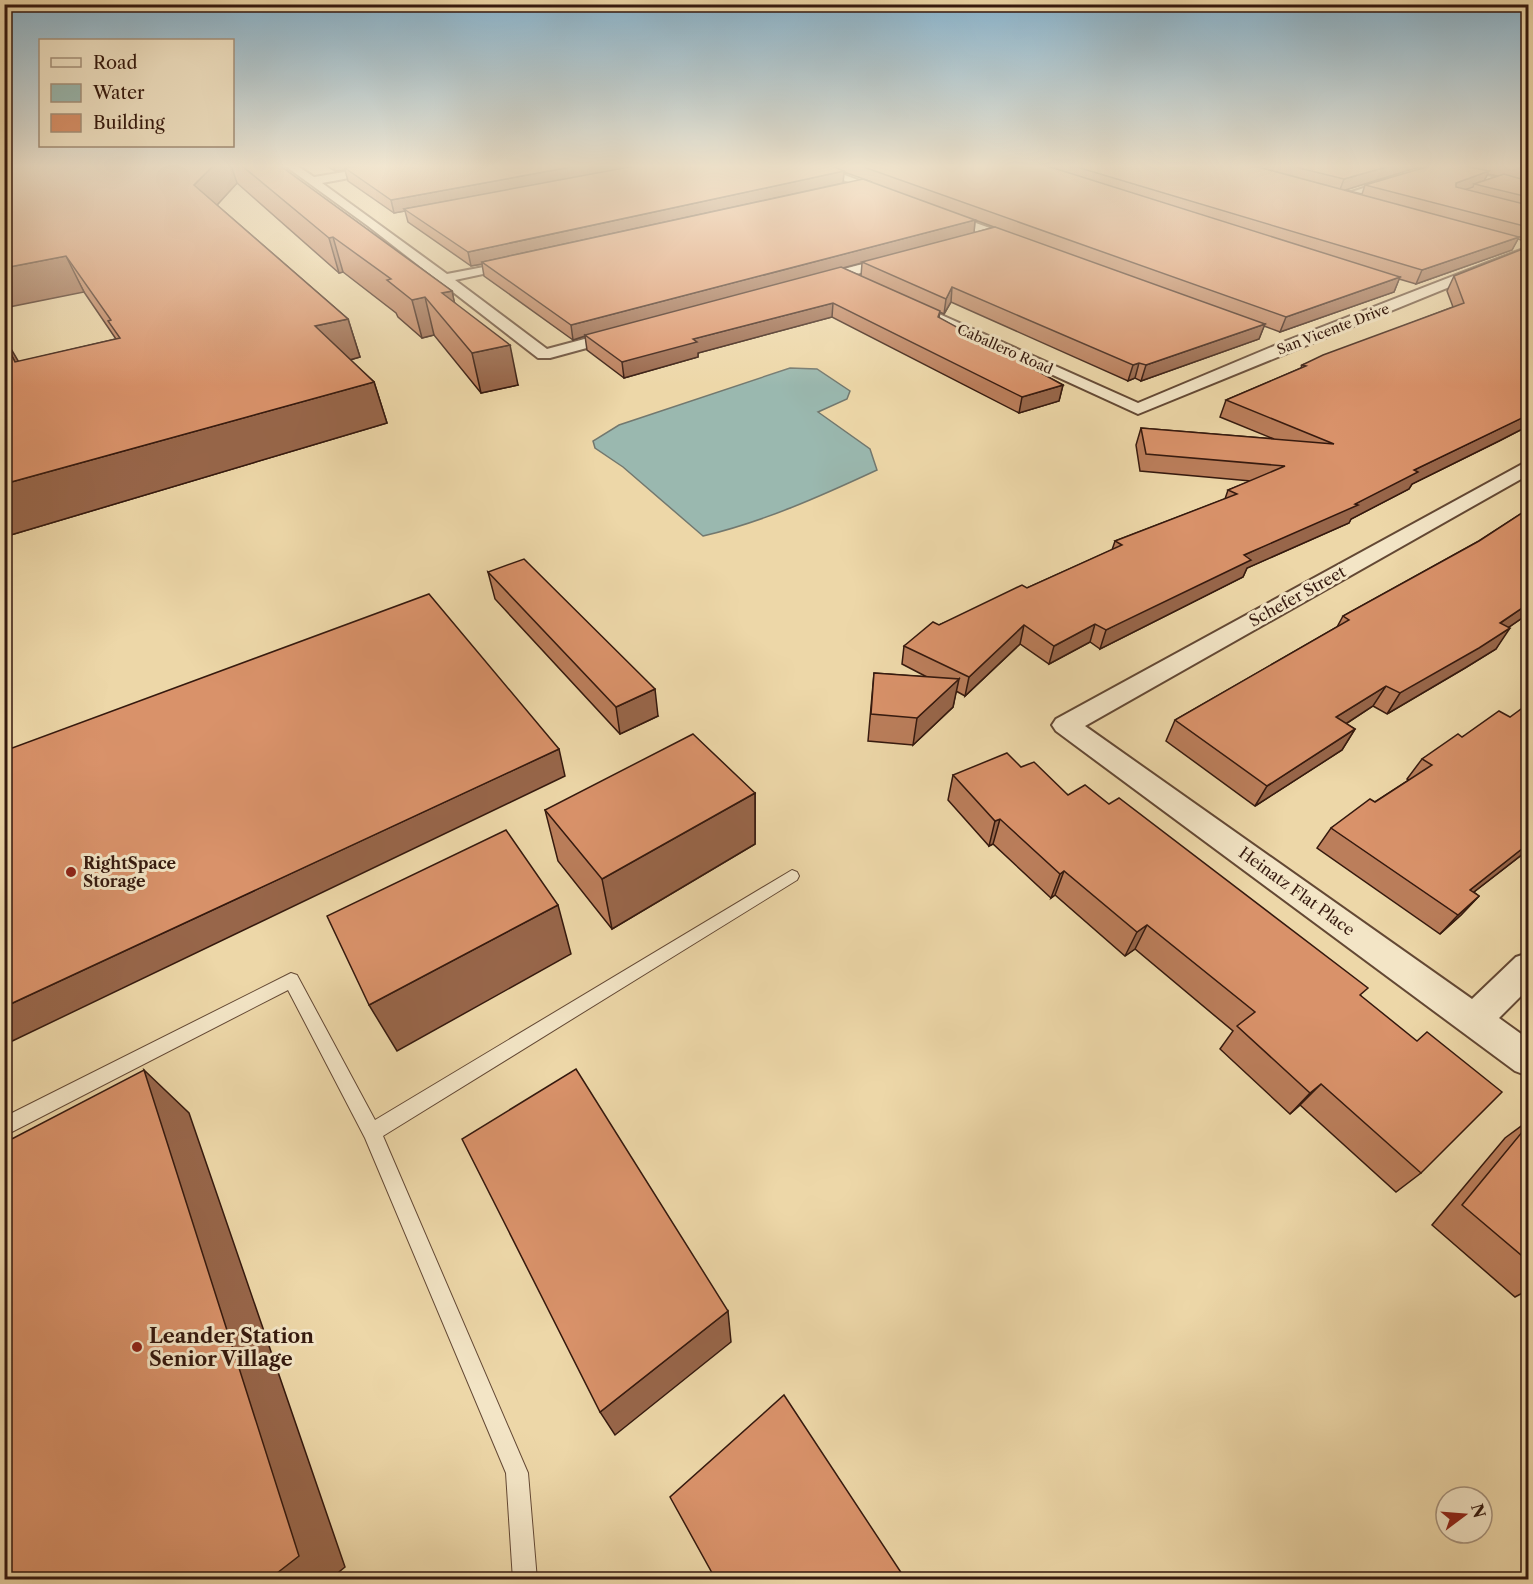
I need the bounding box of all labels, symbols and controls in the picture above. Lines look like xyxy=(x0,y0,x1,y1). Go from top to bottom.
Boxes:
legend xyxy=(39,39,234,147)
text: Road xyxy=(93,52,138,74)
text: Water xyxy=(92,82,145,104)
text: Building xyxy=(93,112,165,134)
street label: San Vicente Drive xyxy=(1274,299,1392,359)
street label: Caballero Road xyxy=(954,320,1056,378)
street label: Schefer Street xyxy=(1245,561,1349,631)
street label: Heinatz Flat Place xyxy=(1235,842,1359,940)
place label: RightSpace Storage xyxy=(83,853,177,891)
marker: RightSpace Storage xyxy=(64,865,78,879)
place label: Leander Station Senior Village xyxy=(149,1324,314,1371)
marker: Leander Station Senior Village xyxy=(130,1340,144,1354)
north arrow xyxy=(1434,1485,1494,1545)
text: N xyxy=(1467,1501,1490,1520)

